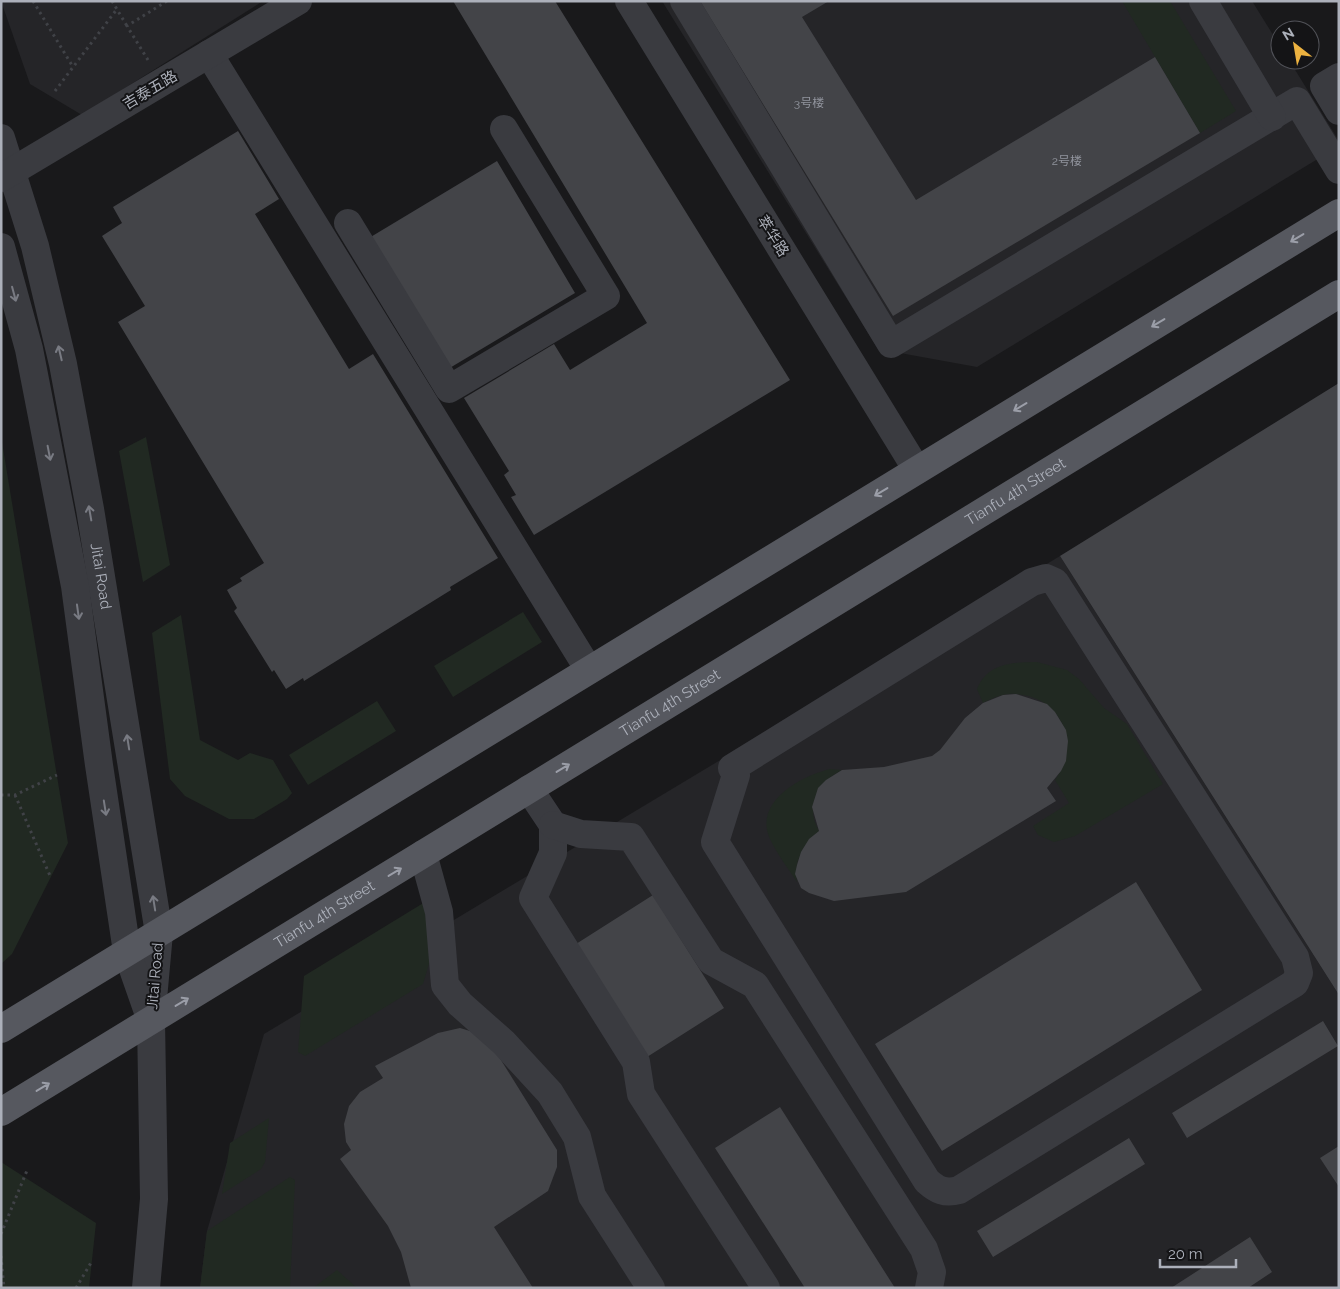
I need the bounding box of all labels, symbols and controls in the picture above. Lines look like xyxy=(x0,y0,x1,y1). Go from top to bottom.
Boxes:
north arrow xyxy=(1270,20,1320,70)
text: N xyxy=(1280,24,1297,43)
street label: 吉泰五路 xyxy=(120,67,180,113)
house number: 3号楼 xyxy=(794,96,824,110)
house number: 2号楼 xyxy=(1052,154,1082,168)
street label: 萃华路 xyxy=(753,212,793,260)
one-way arrow xyxy=(1291,233,1305,243)
one-way arrow xyxy=(10,286,19,302)
one-way arrow xyxy=(1152,318,1166,328)
one-way arrow xyxy=(55,346,64,362)
one-way arrow xyxy=(1013,403,1027,413)
one-way arrow xyxy=(45,444,55,460)
street label: Tianfu 4th Street xyxy=(962,454,1069,529)
one-way arrow xyxy=(875,487,889,497)
one-way arrow xyxy=(85,505,95,521)
street label: Jitai Road xyxy=(87,542,115,611)
one-way arrow xyxy=(74,604,84,620)
street label: Tianfu 4th Street xyxy=(616,666,723,741)
one-way arrow xyxy=(123,735,133,751)
one-way arrow xyxy=(556,763,570,773)
one-way arrow xyxy=(101,800,111,816)
one-way arrow xyxy=(387,866,401,876)
street label: Tianfu 4th Street xyxy=(271,877,378,952)
one-way arrow xyxy=(149,895,159,911)
street label: Jitai Road xyxy=(143,942,167,1010)
one-way arrow xyxy=(174,997,188,1007)
one-way arrow xyxy=(35,1081,49,1091)
scale bar xyxy=(1160,1236,1236,1268)
text: 20 m xyxy=(1168,1245,1203,1263)

